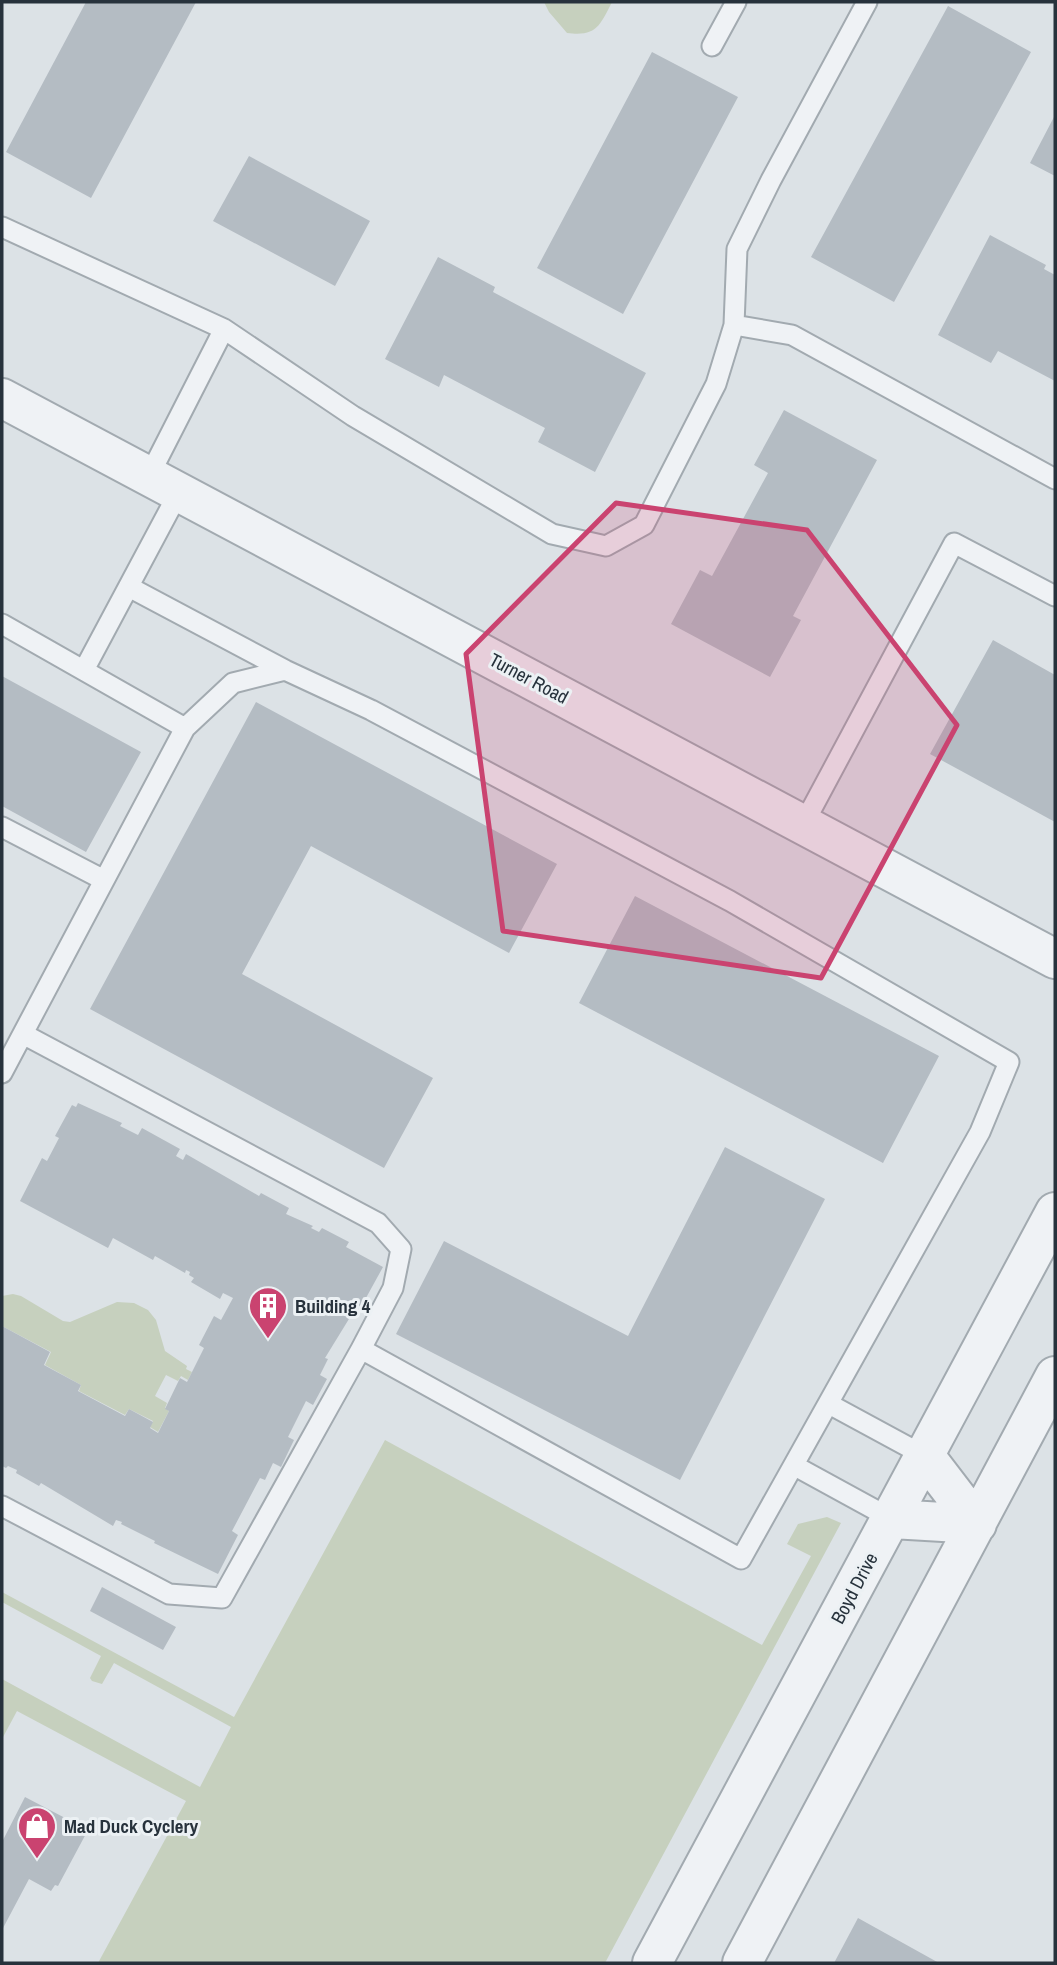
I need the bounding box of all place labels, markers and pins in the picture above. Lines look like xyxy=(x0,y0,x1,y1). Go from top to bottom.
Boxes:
building icon: Building 4 xyxy=(247,1285,289,1340)
place label: Building 4 xyxy=(295,1293,371,1319)
shop icon: Mad Duck Cyclery xyxy=(16,1805,58,1860)
place label: Mad Duck Cyclery xyxy=(64,1813,199,1839)

